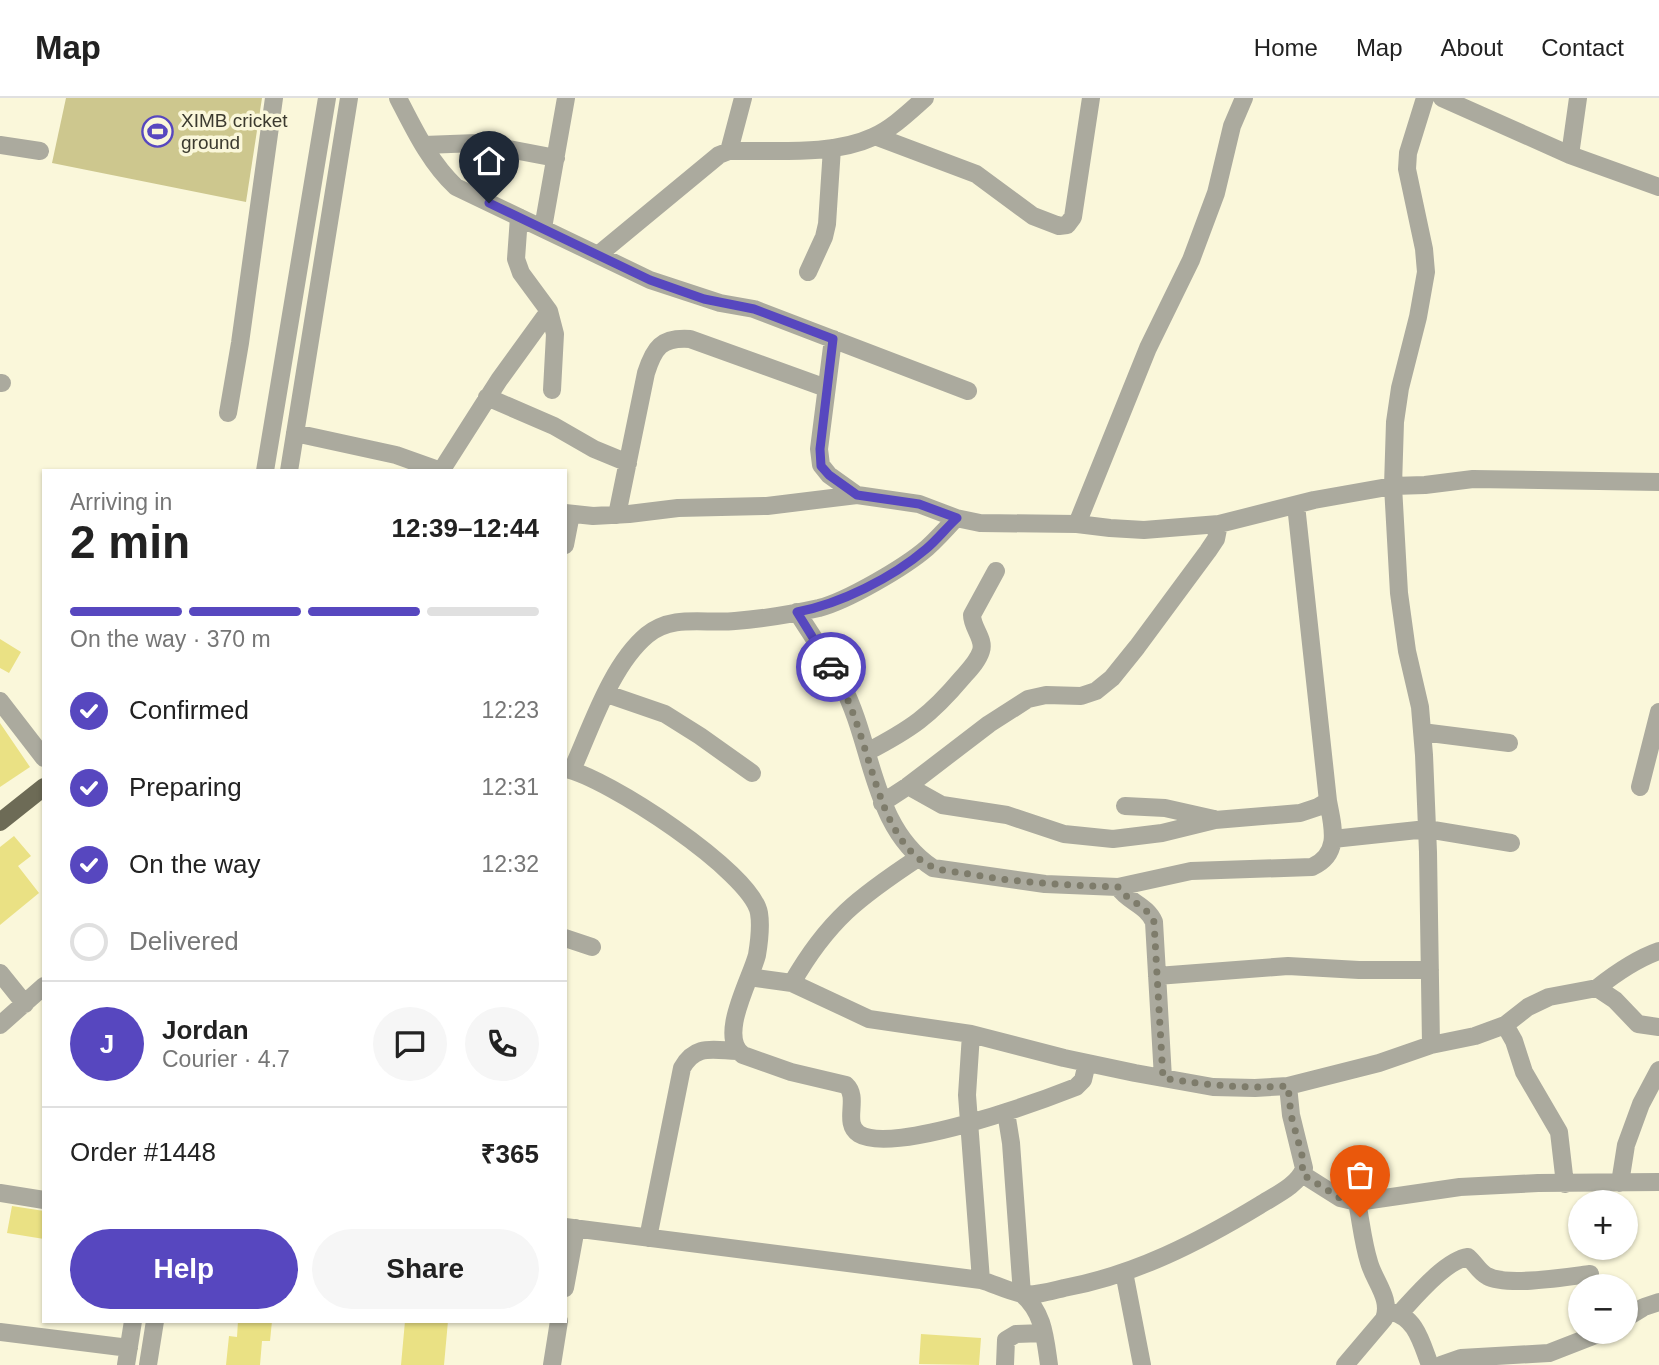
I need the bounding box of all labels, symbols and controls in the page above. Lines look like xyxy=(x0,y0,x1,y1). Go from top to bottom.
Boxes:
text: Map xyxy=(35,29,101,66)
text: Home xyxy=(1254,34,1318,61)
text: Map xyxy=(1356,34,1403,61)
text: About xyxy=(1441,34,1503,61)
text: Contact xyxy=(1541,34,1624,61)
place label: XIMB cricket ground xyxy=(181,110,288,153)
sports icon: XIMB cricket ground xyxy=(141,114,175,148)
pin xyxy=(459,131,519,203)
icon: home xyxy=(470,142,508,180)
text: Arriving in xyxy=(70,489,172,515)
text: 12:39–12:44 xyxy=(392,513,539,543)
text: 2 min xyxy=(70,516,190,568)
text: On the way · 370 m xyxy=(70,626,271,652)
courier xyxy=(796,632,866,702)
icon: car xyxy=(812,648,850,686)
icon: check xyxy=(70,692,108,730)
text: Confirmed xyxy=(129,695,249,725)
text: 12:23 xyxy=(481,697,539,723)
icon: check xyxy=(70,769,108,807)
text: Preparing xyxy=(129,772,242,802)
text: 12:31 xyxy=(481,774,539,800)
icon: check xyxy=(70,846,108,884)
text: On the way xyxy=(129,849,261,879)
text: 12:32 xyxy=(481,851,539,877)
text: Delivered xyxy=(129,926,239,956)
button: chat xyxy=(373,1007,447,1081)
button: phone xyxy=(465,1007,539,1081)
text: Jordan xyxy=(162,1015,249,1045)
text: J xyxy=(100,1029,114,1059)
text: Courier · 4.7 xyxy=(162,1046,290,1072)
text: Order #1448 xyxy=(70,1137,216,1167)
text: ₹365 xyxy=(481,1139,539,1169)
pin xyxy=(1330,1145,1390,1217)
icon: bag xyxy=(1341,1156,1379,1194)
map controls xyxy=(1568,1190,1638,1344)
button: + xyxy=(1568,1190,1638,1260)
button: Help xyxy=(70,1229,298,1309)
button: Share xyxy=(312,1229,539,1309)
button: − xyxy=(1568,1274,1638,1344)

